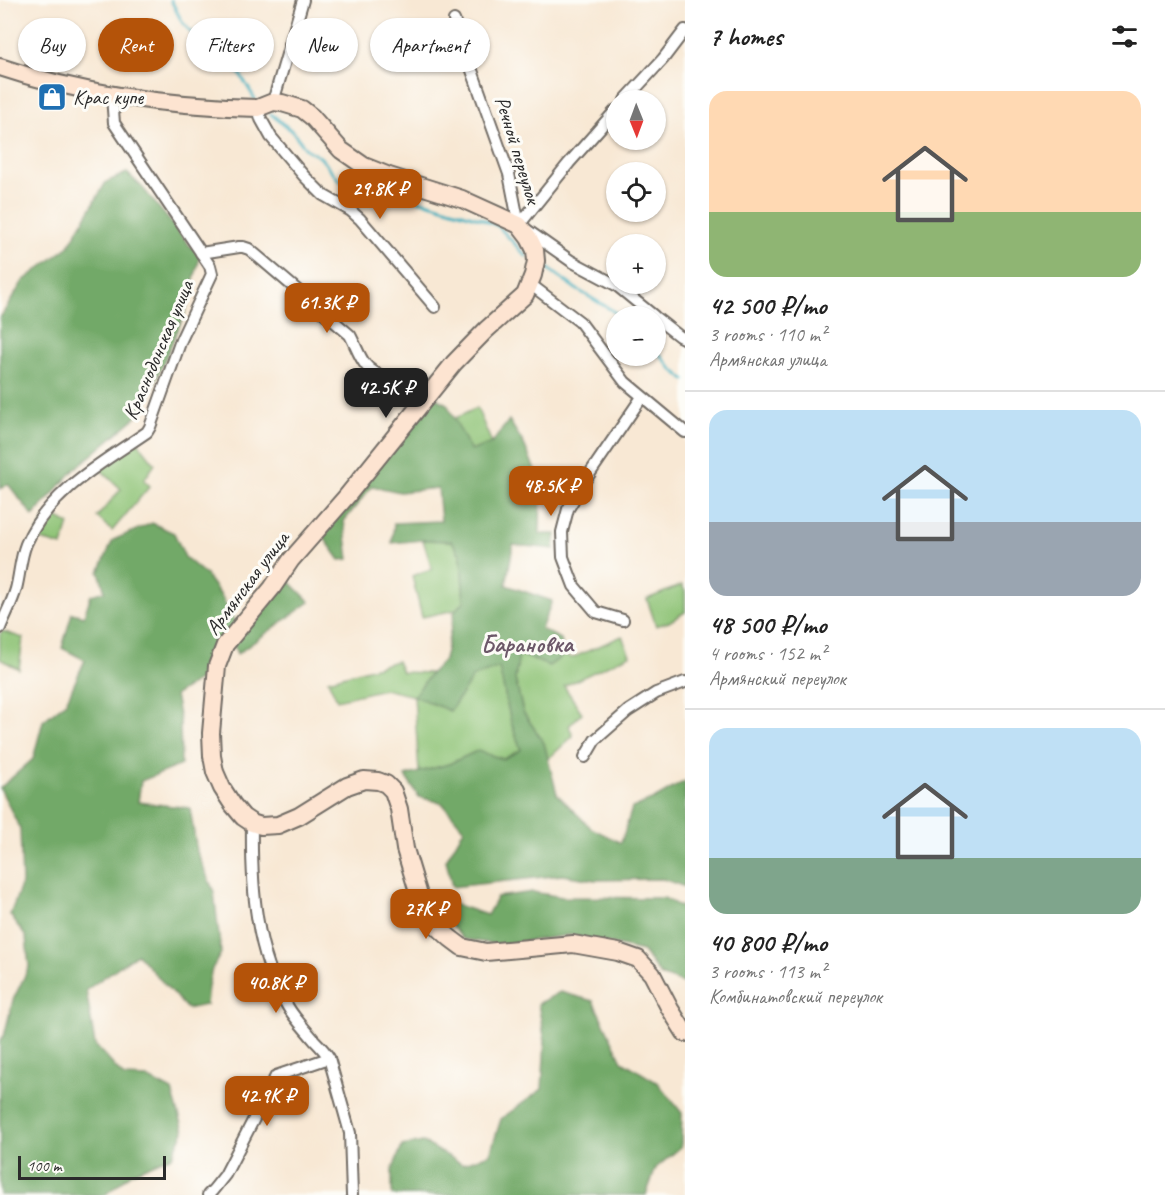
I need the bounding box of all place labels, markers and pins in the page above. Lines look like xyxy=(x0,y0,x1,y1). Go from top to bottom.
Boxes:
shop icon: Крас купе xyxy=(36,81,68,113)
place label: Крас купе xyxy=(73,84,144,110)
pin: 29.8K ₽ xyxy=(325,169,435,220)
pin: 61.3K ₽ xyxy=(272,283,382,334)
pin: 42.5K ₽ xyxy=(331,368,441,419)
pin: 48.5K ₽ xyxy=(496,466,606,517)
pin: 27K ₽ xyxy=(384,889,468,940)
pin: 40.8K ₽ xyxy=(221,963,331,1014)
pin: 42.9K ₽ xyxy=(212,1076,322,1127)

